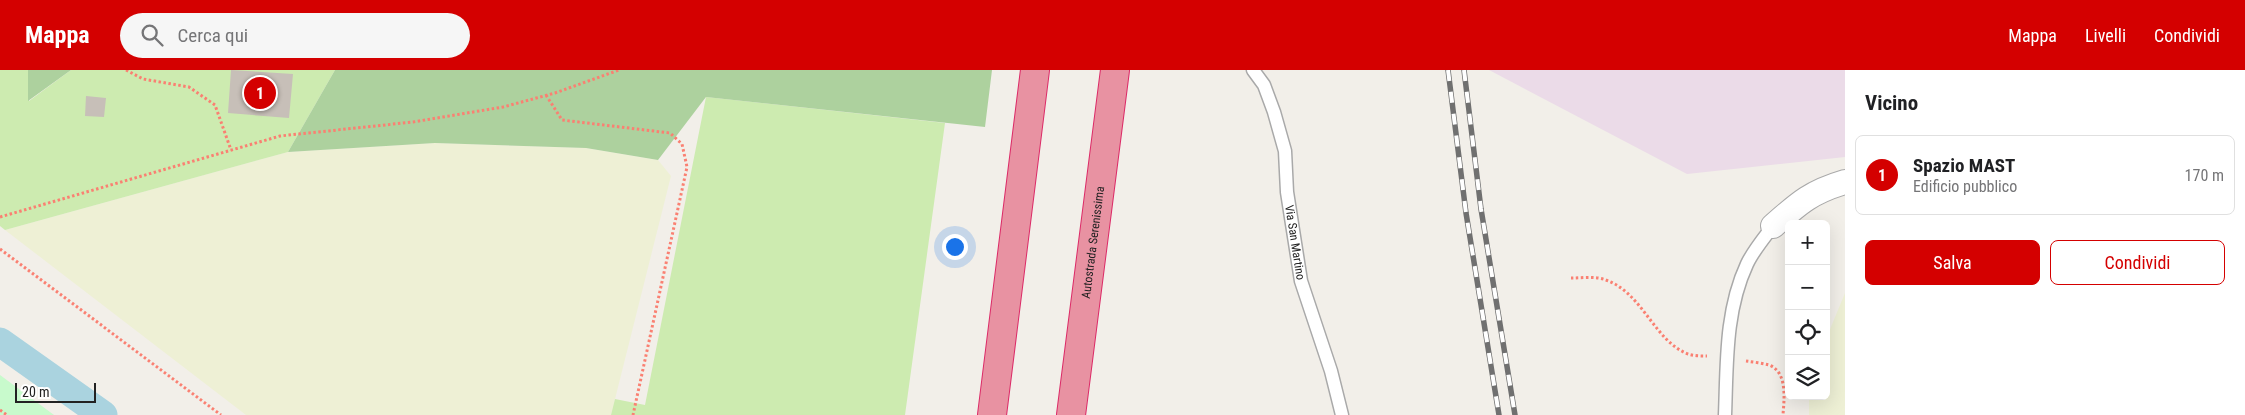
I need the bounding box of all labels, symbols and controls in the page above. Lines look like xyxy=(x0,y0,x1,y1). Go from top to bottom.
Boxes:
search box xyxy=(120,13,470,58)
text: Mappa xyxy=(25,21,90,49)
icon: search xyxy=(138,21,166,49)
text: Cerca qui xyxy=(178,24,248,47)
text: Mappa xyxy=(2008,25,2057,46)
text: Livelli xyxy=(2085,25,2126,46)
text: Condividi xyxy=(2154,25,2220,46)
pin: 1 xyxy=(244,74,276,112)
text: Vicino xyxy=(1865,91,1918,115)
text: Spazio MAST xyxy=(1913,154,2015,177)
text: 1 xyxy=(1878,166,1886,185)
text: 170 m xyxy=(2185,166,2224,185)
text: Edificio pubblico xyxy=(1913,177,2017,196)
street label: Autostrada Serenissima xyxy=(1079,185,1107,299)
street label: Via San Martino xyxy=(1282,204,1308,281)
map controls xyxy=(1785,220,1830,400)
button: + xyxy=(1785,220,1830,265)
your location xyxy=(942,234,968,260)
button: Salva xyxy=(1865,240,2040,285)
button: Condividi xyxy=(2050,240,2225,285)
button: − xyxy=(1785,265,1830,310)
button: locate xyxy=(1785,310,1830,355)
button: layers xyxy=(1785,355,1830,400)
scale bar xyxy=(15,380,96,403)
text: 20 m xyxy=(22,384,50,400)

